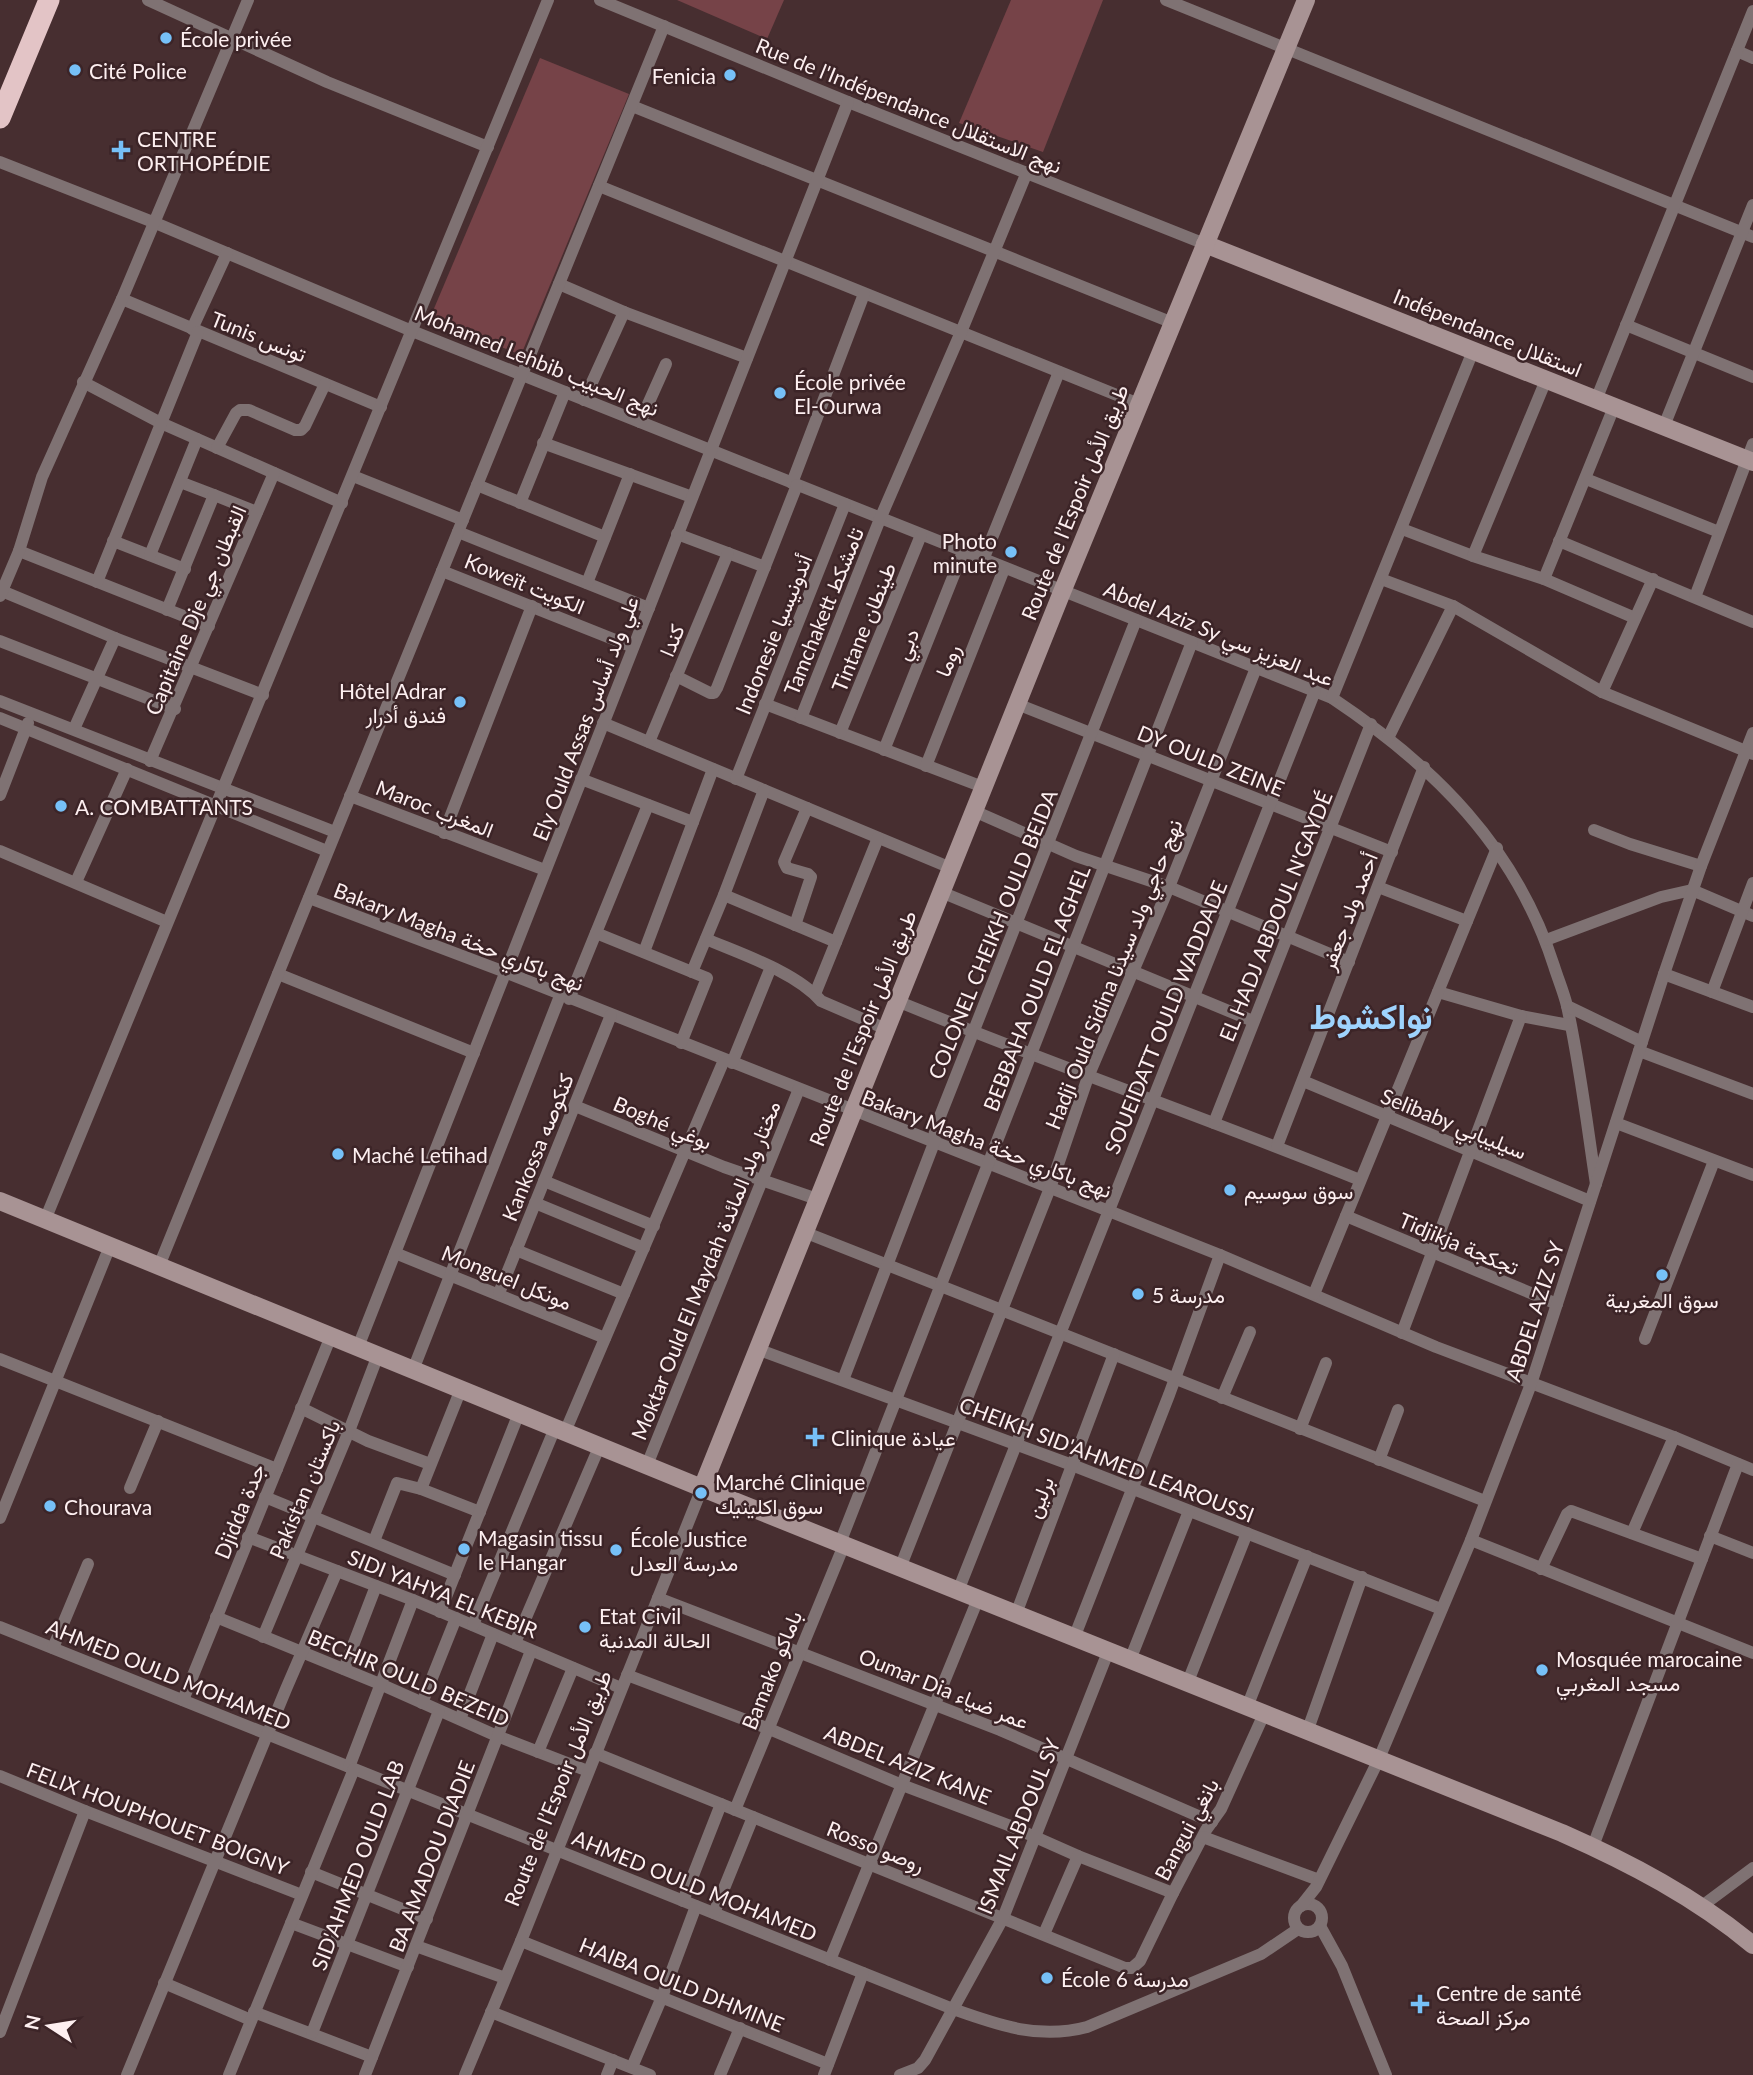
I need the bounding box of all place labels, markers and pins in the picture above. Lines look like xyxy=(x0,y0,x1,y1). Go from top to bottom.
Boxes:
place label: École privée xyxy=(180,26,292,51)
marker: École privée xyxy=(158,30,174,46)
place label: Cité Police xyxy=(89,58,187,83)
marker: Cité Police xyxy=(67,62,83,78)
place label: Fenicia xyxy=(652,63,716,88)
marker: Fenicia xyxy=(722,67,738,83)
place label: CENTRE ORTHOPÉDIE xyxy=(137,126,270,175)
marker: CENTRE ORTHOPÉDIE xyxy=(111,140,131,160)
place label: École privée El-Ourwa xyxy=(794,369,906,418)
marker: École privée El-Ourwa xyxy=(772,385,788,401)
place label: Photo minute xyxy=(933,528,997,577)
marker: Photo minute xyxy=(1003,544,1019,560)
place label: Hôtel Adrar فندق أدرار xyxy=(339,678,446,729)
marker: Hôtel Adrar فندق أدرار xyxy=(452,694,468,710)
place label: A. COMBATTANTS xyxy=(75,794,253,819)
marker: A. COMBATTANTS xyxy=(53,798,69,814)
place label: Maché Letihad xyxy=(352,1142,488,1167)
marker: Maché Letihad xyxy=(330,1146,346,1162)
place label: سوق سوسيم xyxy=(1244,1178,1353,1206)
marker: سوق سوسيم xyxy=(1222,1182,1238,1198)
marker: سوق المغربية xyxy=(1654,1267,1670,1283)
place label: مدرسة 5 xyxy=(1152,1282,1225,1309)
marker: مدرسة 5 xyxy=(1130,1286,1146,1302)
place label: سوق المغربية xyxy=(1605,1287,1719,1314)
place label: Clinique عيادة xyxy=(831,1425,956,1451)
marker: Clinique عيادة xyxy=(805,1427,825,1447)
place label: Marché Clinique سوق اكلينيك xyxy=(715,1469,865,1520)
marker: Marché Clinique سوق اكلينيك xyxy=(693,1485,709,1501)
place label: Chourava xyxy=(64,1494,152,1519)
marker: Chourava xyxy=(42,1498,58,1514)
place label: Magasin tissu le Hangar xyxy=(478,1525,603,1574)
place label: École Justice مدرسة العدل xyxy=(630,1526,747,1577)
marker: Magasin tissu le Hangar xyxy=(456,1541,472,1557)
marker: École Justice مدرسة العدل xyxy=(608,1542,624,1558)
place label: Etat Civil الحالة المدنية xyxy=(599,1603,711,1653)
marker: Etat Civil الحالة المدنية xyxy=(577,1619,593,1635)
place label: Mosquée marocaine مسجد المغربي xyxy=(1556,1646,1742,1701)
marker: Mosquée marocaine مسجد المغربي xyxy=(1534,1662,1550,1678)
place label: École 6 مدرسة xyxy=(1061,1966,1189,1993)
marker: École 6 مدرسة xyxy=(1039,1970,1055,1986)
place label: Centre de santé مركز الصحة xyxy=(1436,1980,1582,2031)
marker: Centre de santé مركز الصحة xyxy=(1410,1994,1430,2014)

